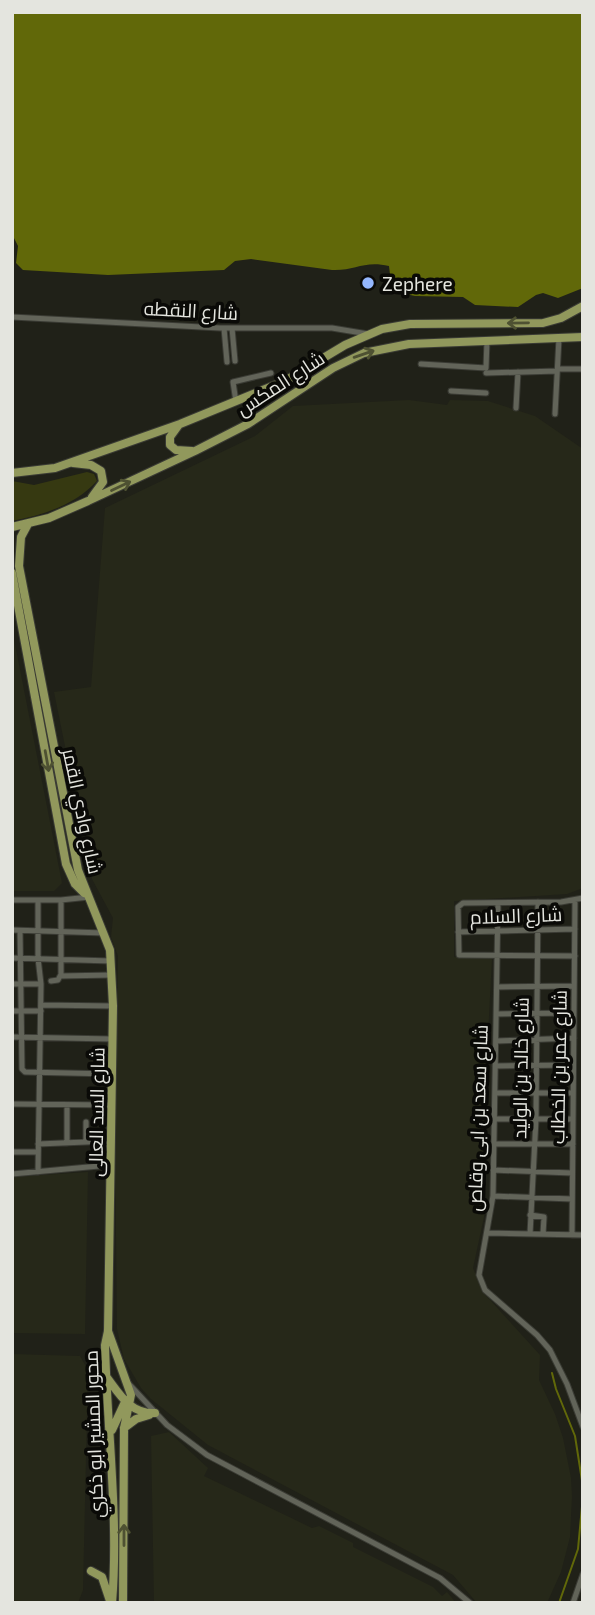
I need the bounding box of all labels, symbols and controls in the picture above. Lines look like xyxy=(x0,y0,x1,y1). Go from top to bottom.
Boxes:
place label: Zephere xyxy=(382,272,453,295)
marker: Zephere xyxy=(360,275,376,291)
street label: شارع النقطه xyxy=(143,296,239,327)
one-way arrow xyxy=(507,316,530,330)
street label: شارع المكس xyxy=(232,346,330,423)
one-way arrow xyxy=(352,347,374,359)
one-way arrow xyxy=(110,478,131,492)
street label: شارع وادي القمر xyxy=(54,745,108,877)
one-way arrow xyxy=(40,749,54,772)
street label: شارع السلام xyxy=(469,902,563,931)
street label: شارع عمر بن الخطاب xyxy=(545,990,574,1144)
street label: شارع خالد بن الوليد xyxy=(507,997,536,1139)
street label: شارع سعد بن ابى وقاص xyxy=(462,1024,495,1212)
street label: شارع السد العالى xyxy=(83,1047,112,1177)
street label: محور المشير ابو ذكري xyxy=(79,1349,111,1518)
one-way arrow xyxy=(117,1523,131,1546)

